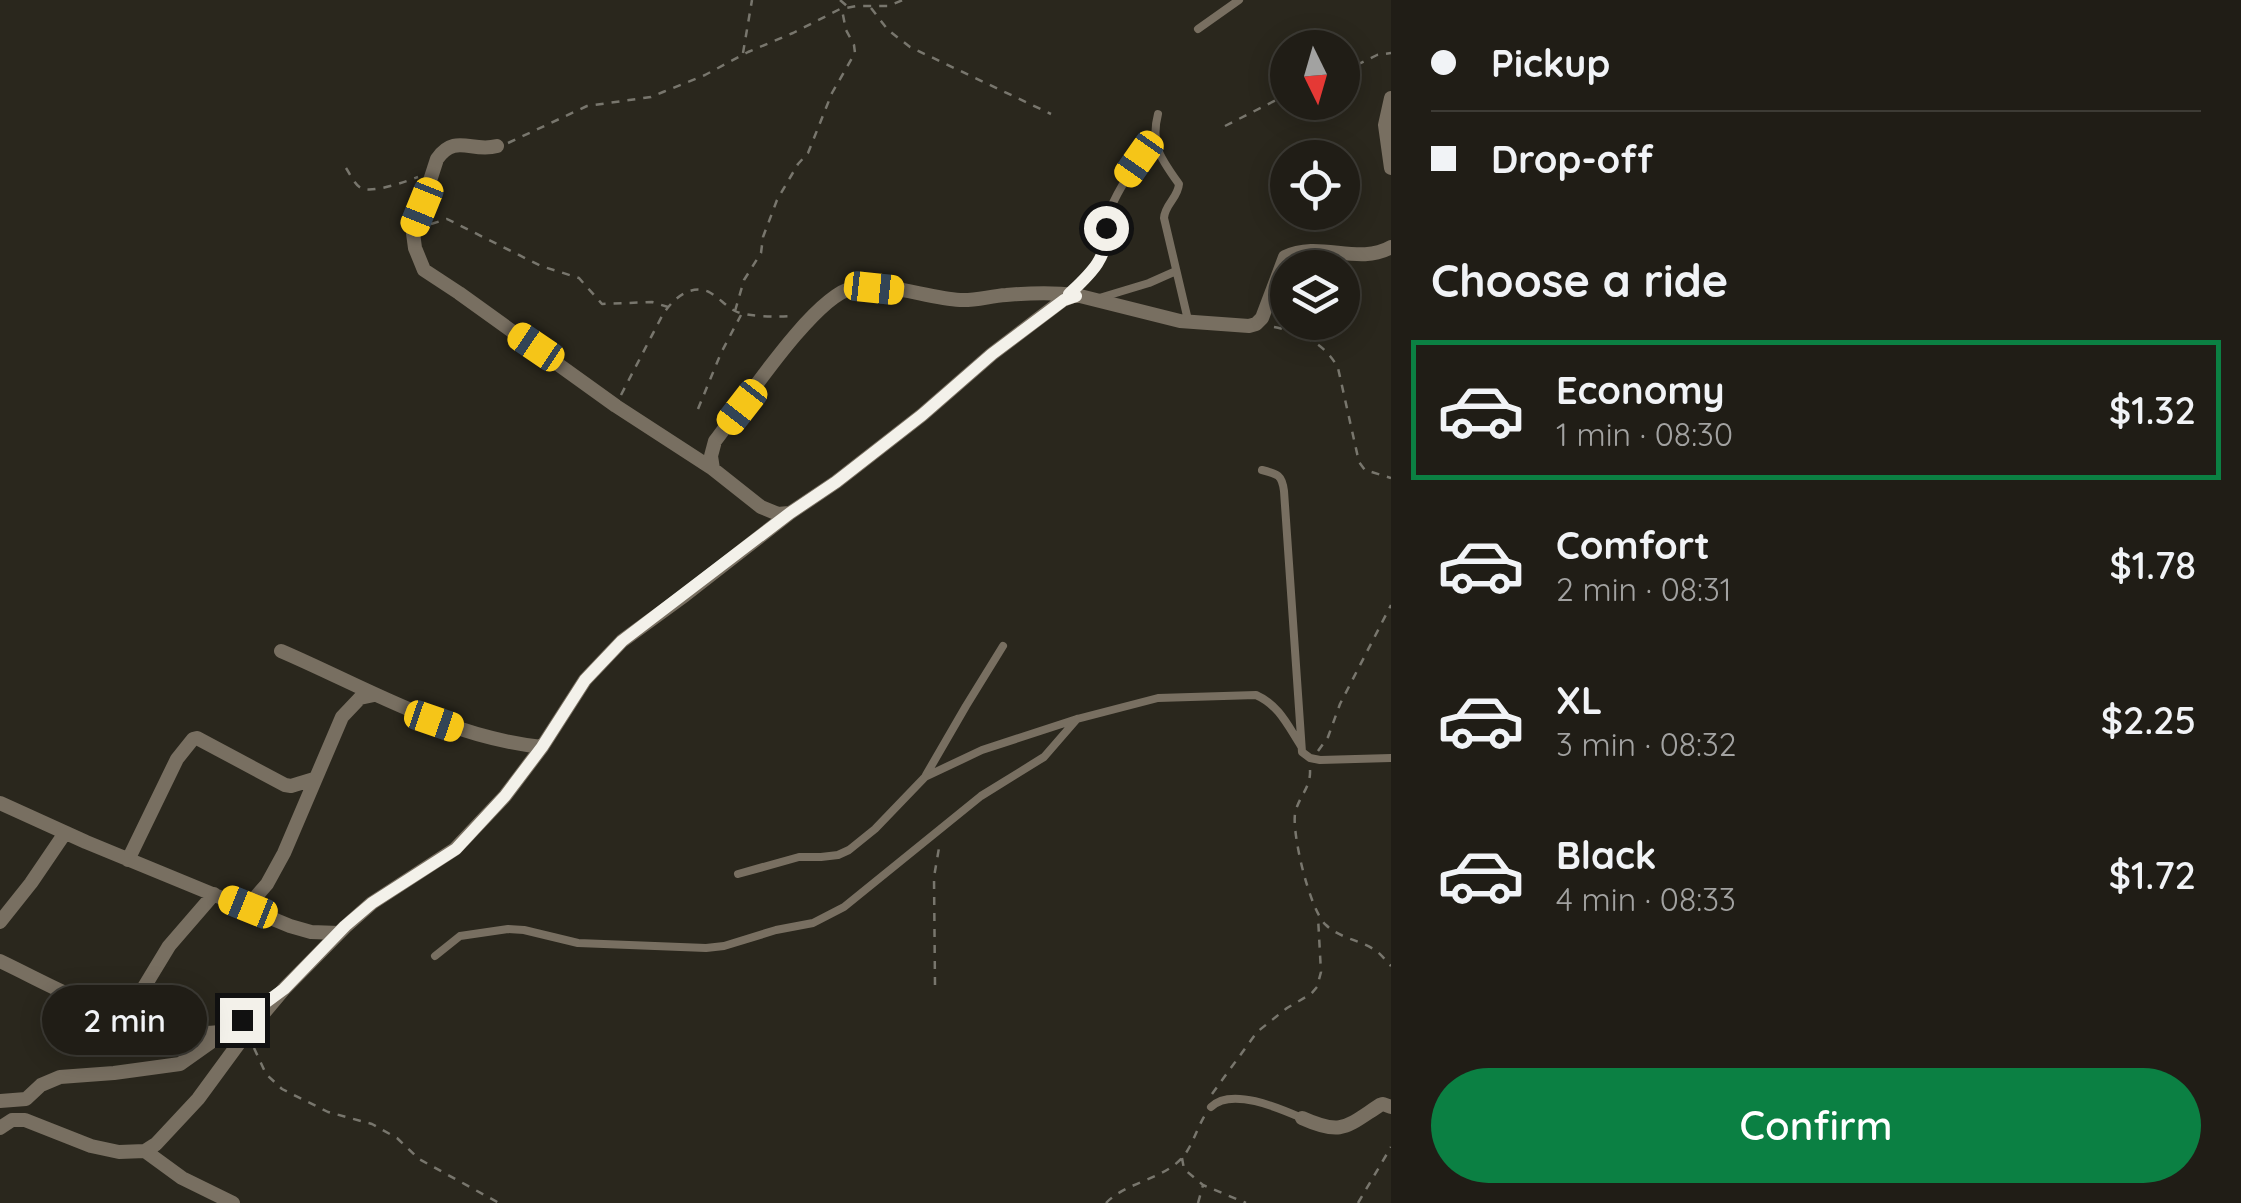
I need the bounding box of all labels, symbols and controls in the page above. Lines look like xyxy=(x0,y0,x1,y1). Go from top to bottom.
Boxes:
north arrow xyxy=(1270,30,1360,120)
map controls xyxy=(1270,30,1360,340)
text: Pickup xyxy=(1491,39,1610,87)
car xyxy=(1110,126,1168,192)
text: Drop-off xyxy=(1491,135,1653,183)
button: locate xyxy=(1270,140,1360,230)
car xyxy=(397,174,447,240)
route start xyxy=(1084,206,1129,251)
button: layers xyxy=(1270,250,1360,340)
text: Choose a ride xyxy=(1431,252,1728,308)
car xyxy=(843,270,905,306)
car xyxy=(503,318,569,376)
icon: car xyxy=(1436,365,1526,455)
text: Economy xyxy=(1556,366,1725,414)
car xyxy=(712,374,772,440)
text: $1.32 xyxy=(2109,386,2196,434)
text: 1 min · 08:30 xyxy=(1556,414,1733,454)
icon: car xyxy=(1436,520,1526,610)
text: Comfort xyxy=(1556,521,1710,569)
text: $1.78 xyxy=(2110,541,2196,589)
text: 2 min · 08:31 xyxy=(1556,569,1732,609)
icon: car xyxy=(1436,675,1526,765)
text: XL xyxy=(1556,676,1602,724)
text: $2.25 xyxy=(2101,696,2196,744)
car xyxy=(401,697,467,745)
text: 3 min · 08:32 xyxy=(1556,724,1737,764)
icon: car xyxy=(1436,830,1526,920)
text: Black xyxy=(1556,831,1656,879)
text: $1.72 xyxy=(2109,851,2196,899)
text: 4 min · 08:33 xyxy=(1556,879,1736,919)
car xyxy=(215,882,281,932)
callout: 2 min xyxy=(42,985,207,1055)
route end xyxy=(220,998,265,1043)
text: 2 min xyxy=(83,1000,166,1040)
button: Confirm xyxy=(1431,1068,2201,1183)

